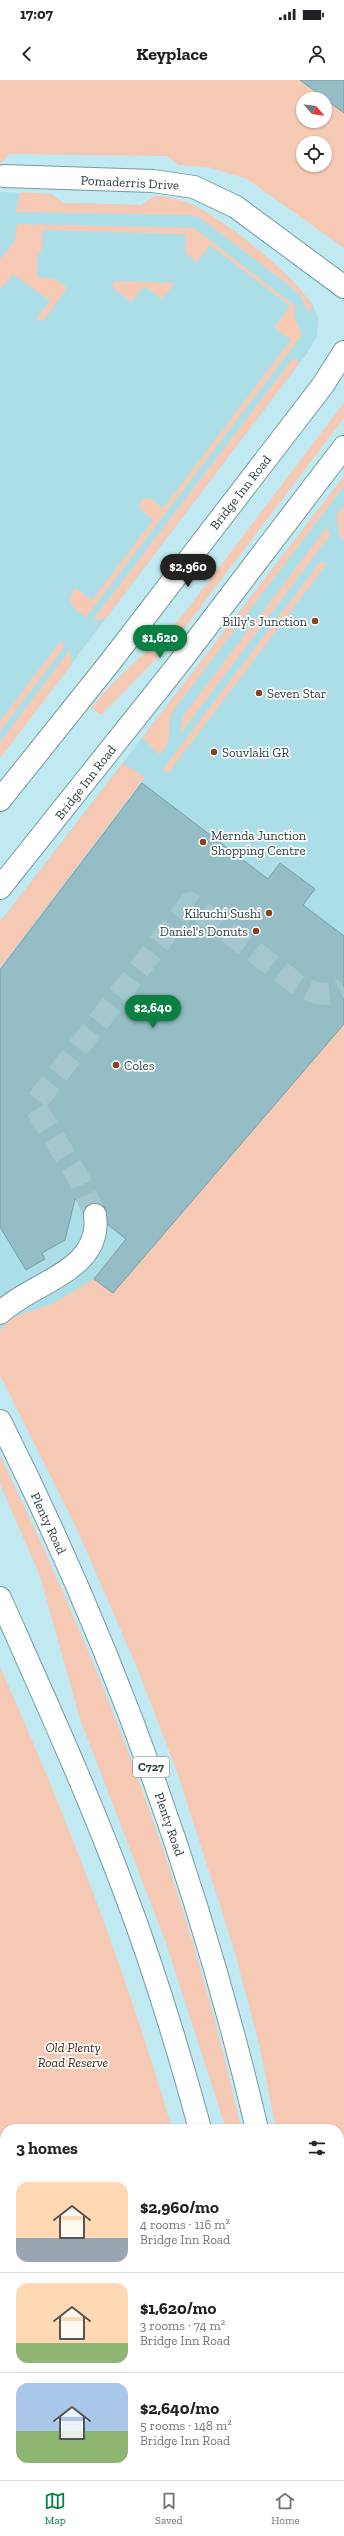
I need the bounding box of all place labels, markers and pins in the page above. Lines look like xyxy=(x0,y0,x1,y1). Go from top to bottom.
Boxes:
pin: $2,960 xyxy=(155,554,221,588)
place label: Billy's Junction xyxy=(222,614,308,629)
marker: Billy's Junction xyxy=(310,616,320,626)
pin: $1,620 xyxy=(127,625,193,659)
place label: Seven Star xyxy=(267,686,326,701)
marker: Seven Star xyxy=(254,688,264,698)
place label: Souvlaki GR xyxy=(222,745,289,760)
marker: Souvlaki GR xyxy=(209,747,219,757)
place label: Mernda Junction Shopping Centre xyxy=(211,828,307,858)
marker: Mernda Junction Shopping Centre xyxy=(198,837,208,847)
place label: Kikuchi Sushi xyxy=(184,906,261,921)
marker: Kikuchi Sushi xyxy=(264,908,274,918)
place label: Daniel's Donuts xyxy=(160,924,248,939)
marker: Daniel's Donuts xyxy=(251,926,261,936)
pin: $2,640 xyxy=(120,995,186,1029)
place label: Coles xyxy=(124,1058,155,1073)
marker: Coles xyxy=(111,1060,121,1070)

